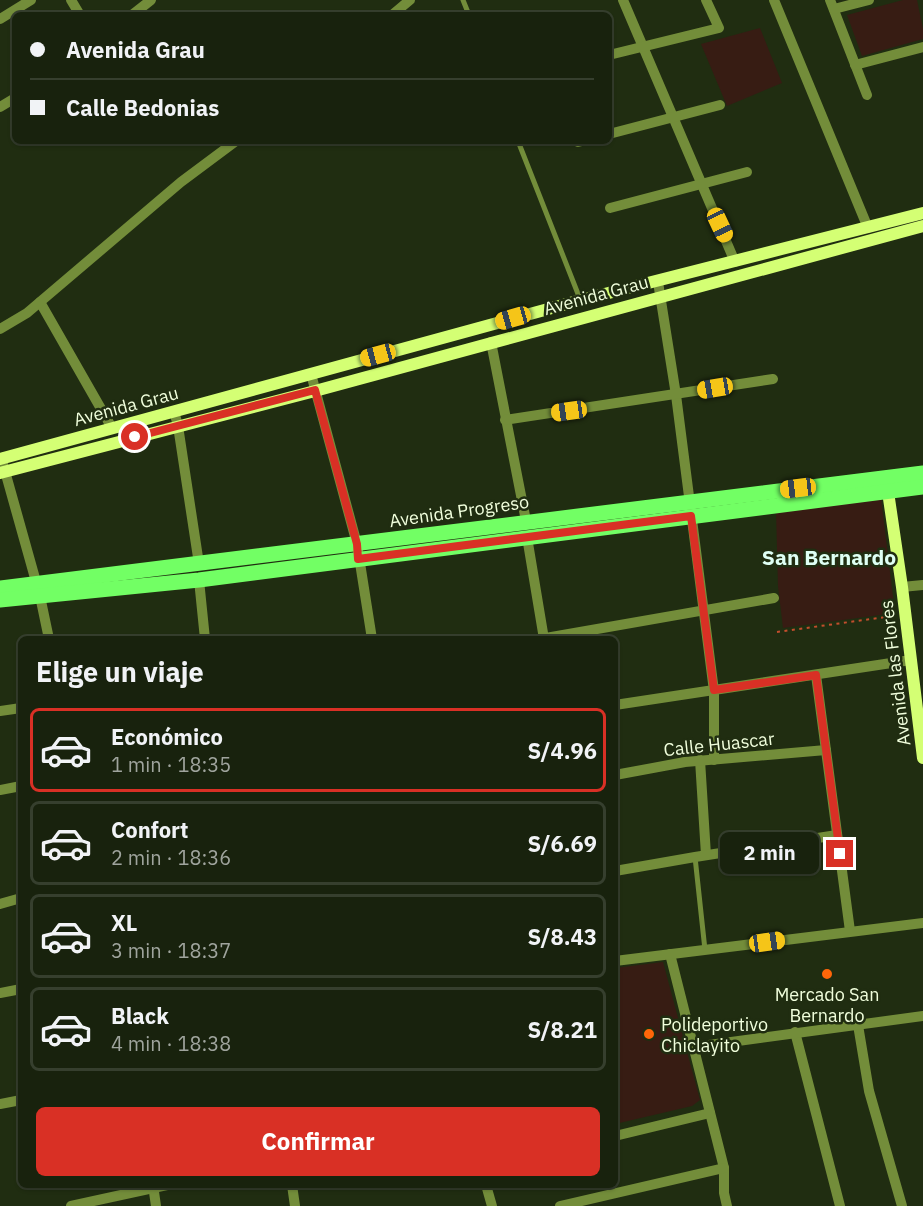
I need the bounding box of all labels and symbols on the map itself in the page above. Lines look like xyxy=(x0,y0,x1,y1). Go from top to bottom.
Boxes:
car xyxy=(704,205,736,245)
street label: Avenida Grau xyxy=(541,270,651,320)
car xyxy=(493,304,533,332)
car xyxy=(358,342,398,368)
car xyxy=(696,376,734,400)
street label: Avenida Grau xyxy=(71,381,181,431)
car xyxy=(550,400,588,422)
route start xyxy=(121,423,148,450)
car xyxy=(779,477,817,499)
street label: Avenida Progreso xyxy=(388,490,530,532)
district label: San Bernardo xyxy=(762,543,896,571)
street label: Avenida las Flores xyxy=(875,599,915,747)
street label: Calle Huascar xyxy=(662,727,776,761)
callout: 2 min xyxy=(720,833,819,875)
route end xyxy=(826,840,853,867)
car xyxy=(748,931,786,953)
marker: Mercado San Bernardo xyxy=(820,967,834,981)
place label: Mercado San Bernardo xyxy=(775,983,879,1027)
place label: Polideportivo Chiclayito xyxy=(661,1013,768,1057)
marker: Polideportivo Chiclayito xyxy=(642,1027,656,1041)

